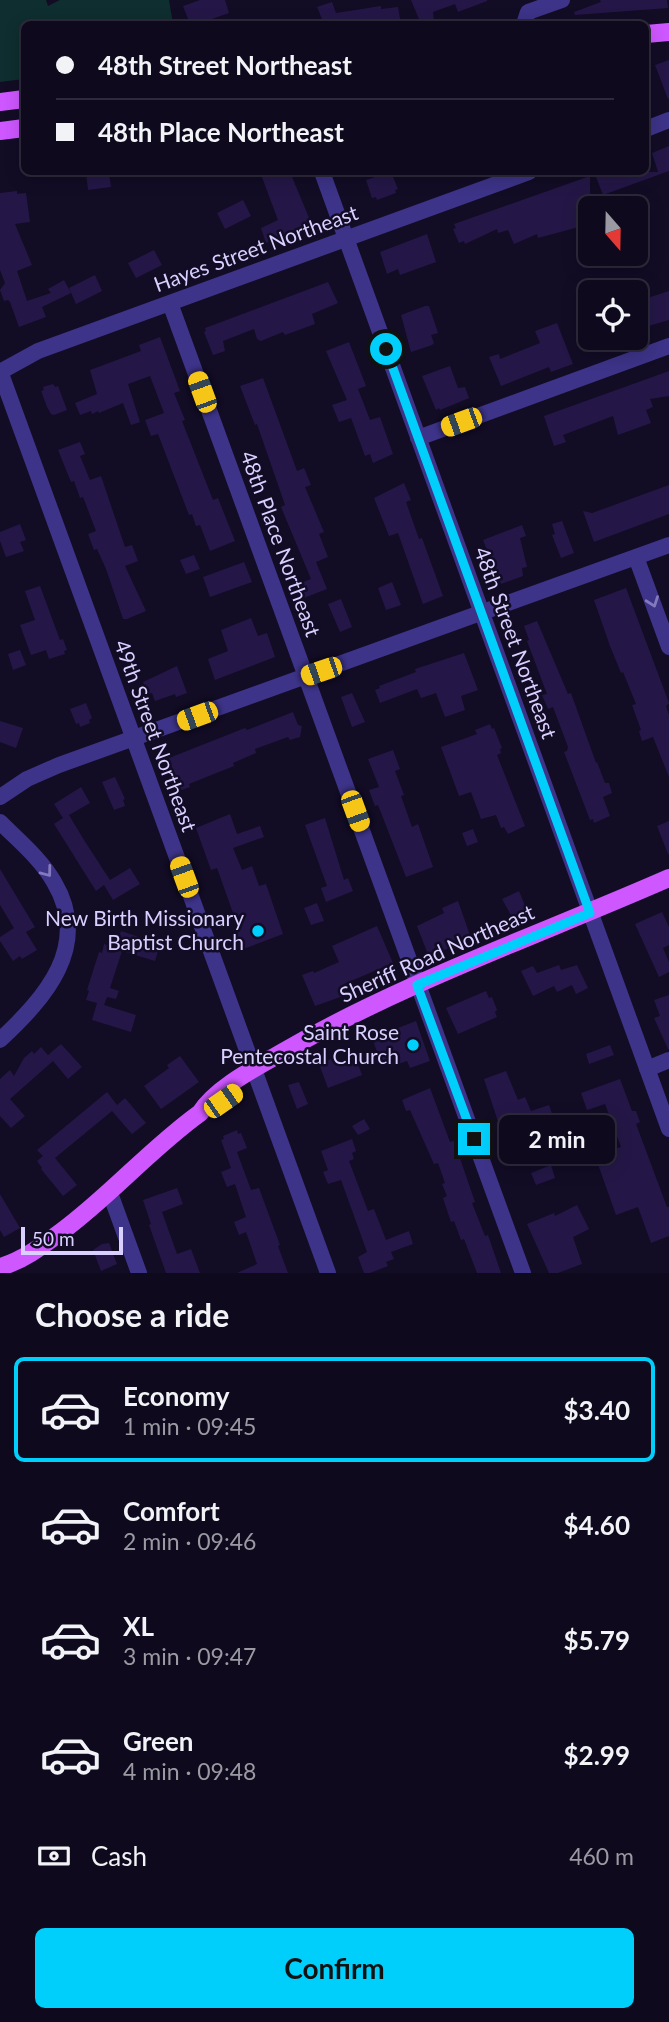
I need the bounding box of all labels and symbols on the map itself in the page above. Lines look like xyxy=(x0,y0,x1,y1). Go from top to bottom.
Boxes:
north arrow xyxy=(578,196,648,266)
street label: Hayes Street Northeast xyxy=(150,199,361,296)
route start xyxy=(370,333,402,365)
car xyxy=(185,369,220,415)
car xyxy=(438,405,485,439)
street label: 48th Place Northeast xyxy=(236,447,327,640)
street label: 48th Street Northeast xyxy=(470,543,563,742)
one-way arrow xyxy=(644,595,658,607)
street label: 49th Street Northeast xyxy=(110,636,203,835)
car xyxy=(298,654,345,688)
car xyxy=(174,699,221,733)
car xyxy=(338,788,373,834)
car xyxy=(167,854,202,900)
one-way arrow xyxy=(38,864,51,877)
street label: Sheriff Road Northeast xyxy=(335,898,538,1007)
place label: New Birth Missionary Baptist Church xyxy=(45,905,244,954)
marker: New Birth Missionary Baptist Church xyxy=(250,923,266,939)
place label: Saint Rose Pentecostal Church xyxy=(220,1019,399,1068)
marker: Saint Rose Pentecostal Church xyxy=(405,1037,421,1053)
car xyxy=(200,1080,247,1122)
callout: 2 min xyxy=(498,1114,614,1164)
route end xyxy=(458,1123,490,1155)
scale bar xyxy=(21,1224,122,1256)

